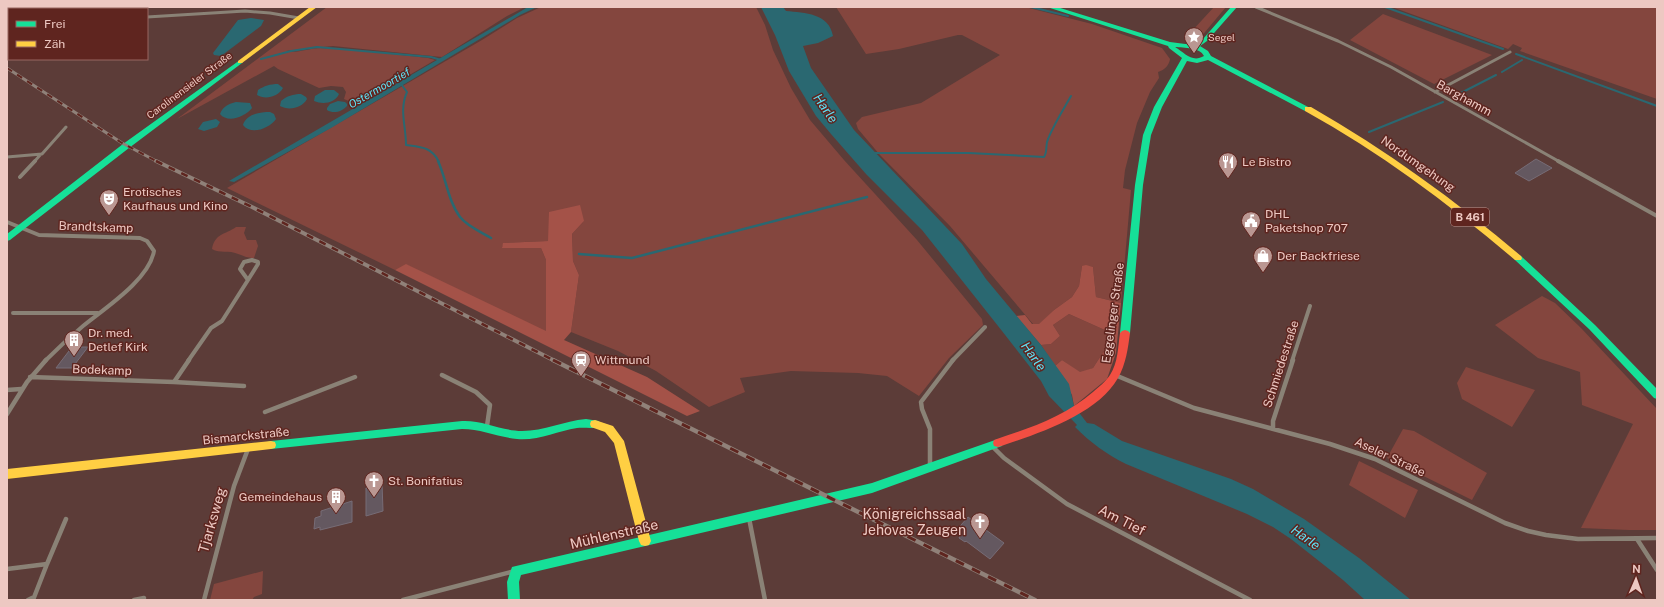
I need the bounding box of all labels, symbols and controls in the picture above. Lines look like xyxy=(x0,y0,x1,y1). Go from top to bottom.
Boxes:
legend xyxy=(8,8,148,60)
text: Frei xyxy=(44,17,66,31)
place icon: Segel xyxy=(1183,26,1205,54)
place label: Segel xyxy=(1208,31,1235,43)
text: Zäh xyxy=(44,37,65,51)
street label: Carolinensieler Straße xyxy=(144,49,234,121)
water label: Ostermoortief xyxy=(346,65,413,110)
street label: Barghamm xyxy=(1434,77,1494,119)
water label: Harle xyxy=(810,91,841,126)
street label: Nordumgehung xyxy=(1378,133,1458,195)
restaurant icon: Le Bistro xyxy=(1217,151,1239,179)
place label: Le Bistro xyxy=(1242,155,1292,169)
place label: Erotisches Kaufhaus und Kino xyxy=(123,185,228,213)
theatre icon: Erotisches Kaufhaus und Kino xyxy=(98,188,120,216)
place label: DHL Paketshop 707 xyxy=(1265,207,1348,235)
road number: B 461 xyxy=(1451,208,1489,226)
public building icon: DHL Paketshop 707 xyxy=(1240,210,1262,238)
street label: Brandtskamp xyxy=(58,219,134,235)
shop icon: Der Backfriese xyxy=(1252,245,1274,273)
place label: Der Backfriese xyxy=(1277,249,1360,263)
street label: Eggelinger Straße xyxy=(1099,262,1127,364)
street label: Schmiedestraße xyxy=(1260,318,1302,409)
place label: Dr. med. Detlef Kirk xyxy=(88,326,148,354)
building icon: Dr. med. Detlef Kirk xyxy=(63,329,85,357)
water label: Harle xyxy=(1018,339,1049,374)
station icon: Wittmund xyxy=(570,349,592,377)
place label: Wittmund xyxy=(595,353,650,367)
street label: Bodekamp xyxy=(72,362,132,378)
street label: Bismarckstraße xyxy=(202,424,290,448)
street label: Aseler Straße xyxy=(1352,435,1428,480)
church icon: St. Bonifatius xyxy=(363,470,385,498)
place label: St. Bonifatius xyxy=(388,474,463,488)
street label: Tjarksweg xyxy=(195,485,229,555)
building icon: Gemeindehaus xyxy=(325,486,347,514)
place label: Gemeindehaus xyxy=(239,490,322,504)
street label: Am Tief xyxy=(1096,501,1148,539)
place label: Königreichssaal Jehovas Zeugen xyxy=(863,506,966,538)
church icon: Königreichssaal Jehovas Zeugen xyxy=(969,511,991,539)
street label: Mühlenstraße xyxy=(568,516,660,552)
water label: Harle xyxy=(1288,522,1323,553)
north arrow xyxy=(1616,559,1656,599)
text: N xyxy=(1632,563,1641,575)

